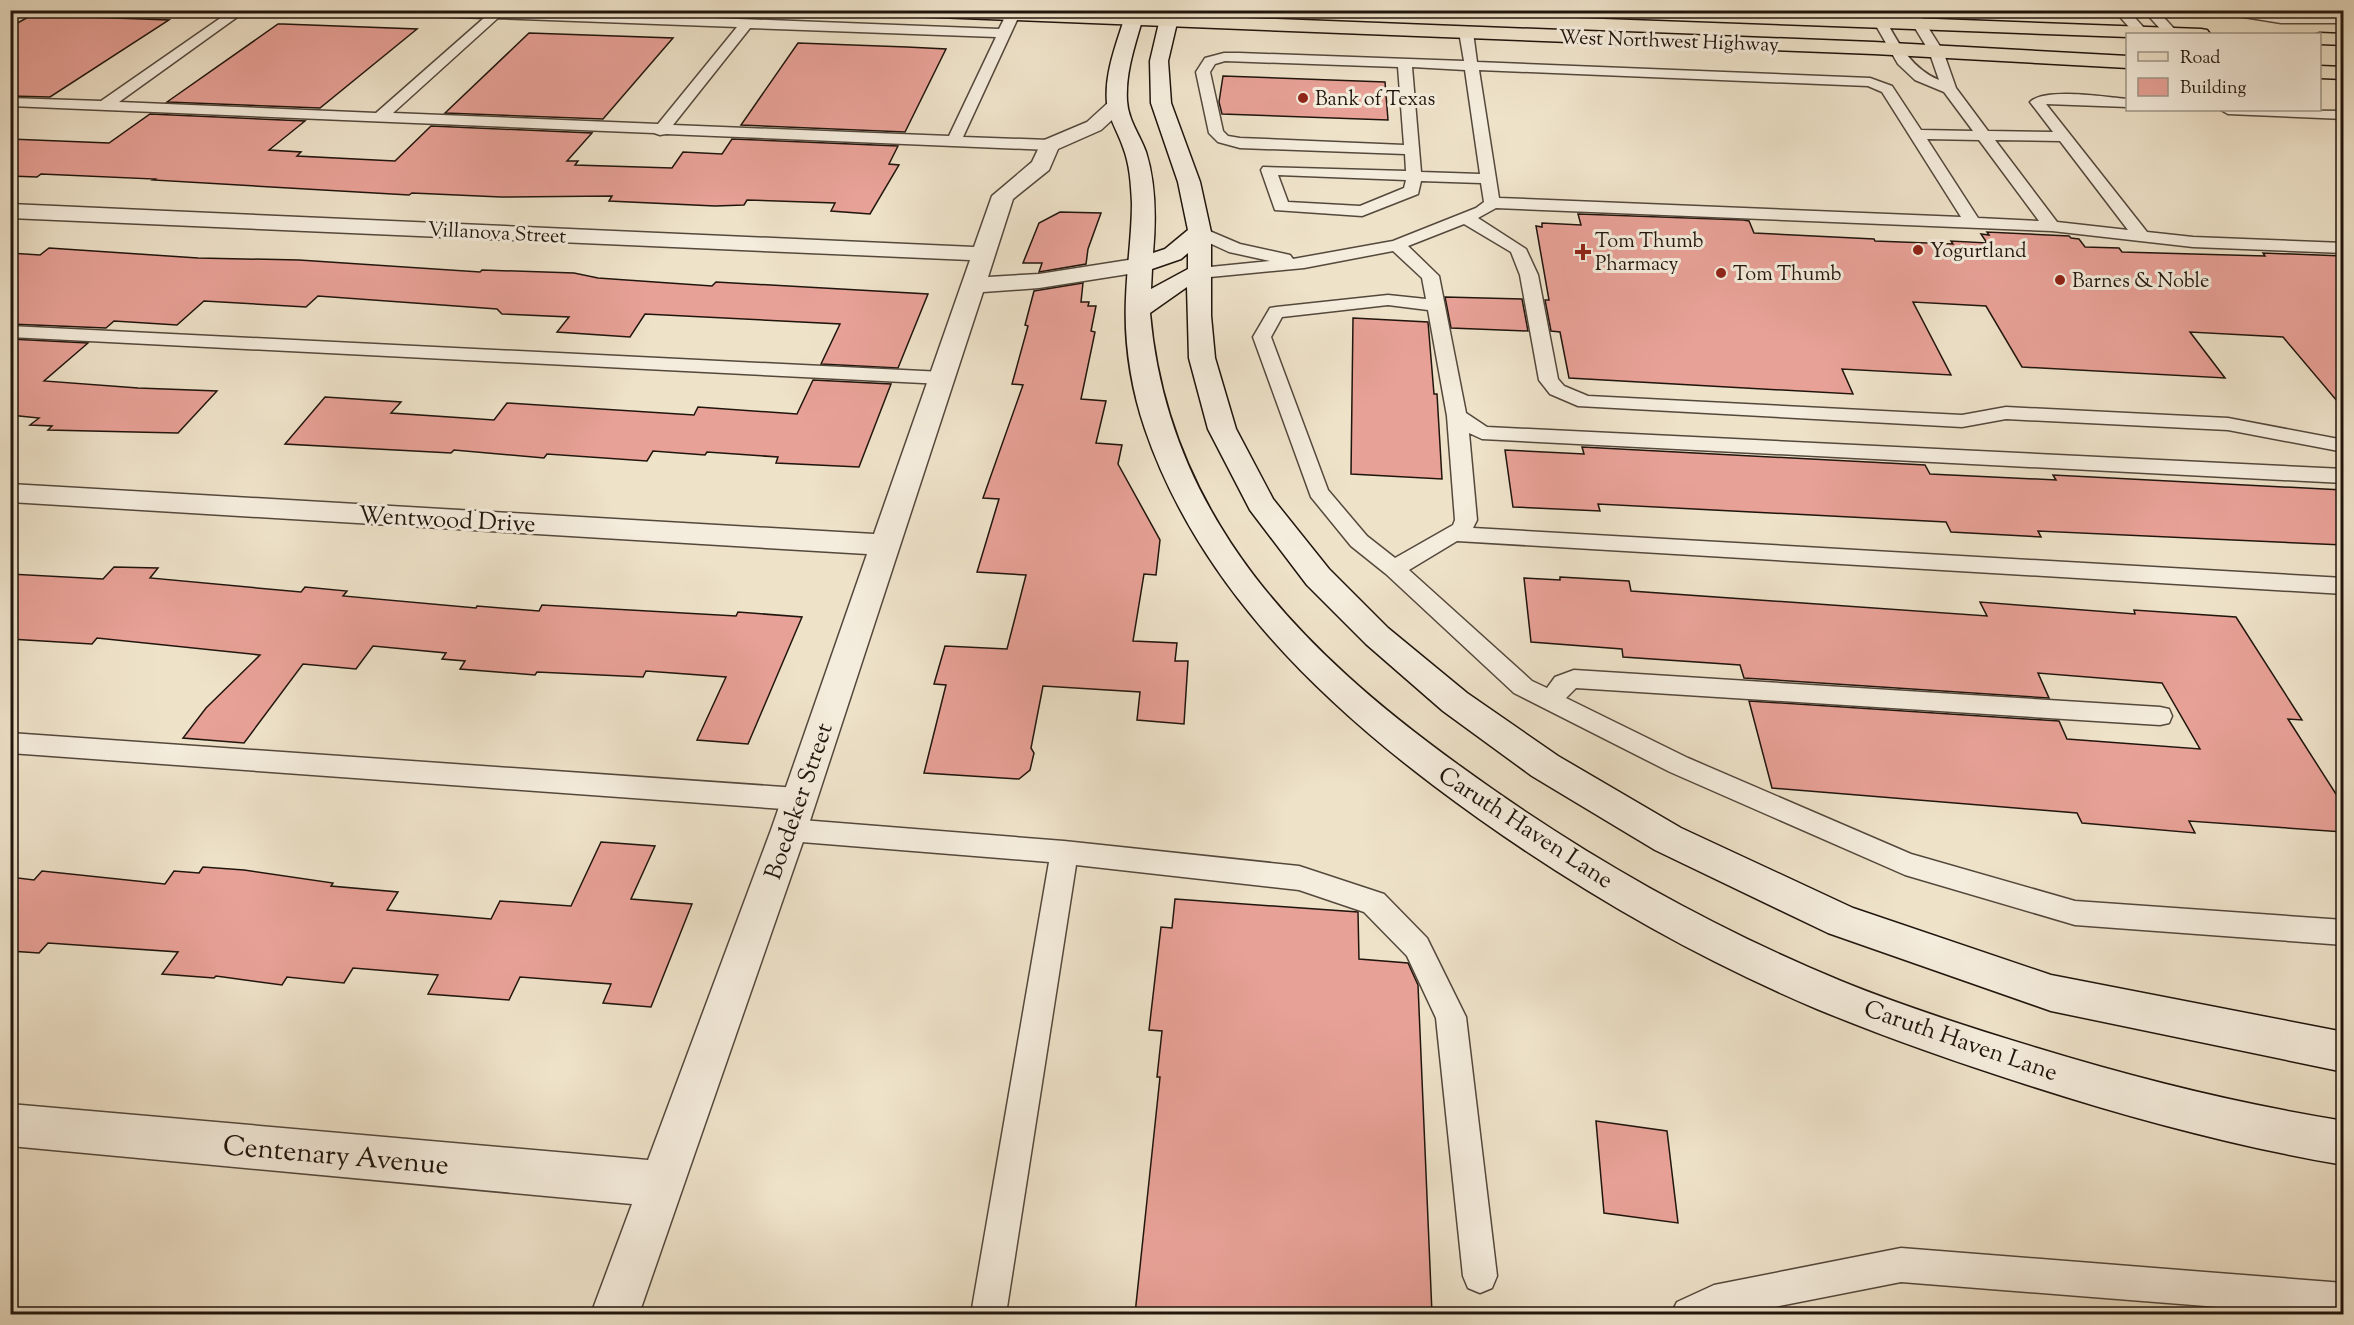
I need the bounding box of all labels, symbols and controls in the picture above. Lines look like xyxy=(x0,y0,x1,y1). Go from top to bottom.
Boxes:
street label: West Northwest Highway xyxy=(1558,24,1780,61)
legend xyxy=(2126,33,2321,111)
text: Road xyxy=(2180,46,2220,72)
text: Building xyxy=(2180,76,2246,102)
place label: Bank of Texas xyxy=(1315,86,1435,115)
marker: Bank of Texas xyxy=(1296,91,1310,105)
street label: Villanova Street xyxy=(427,216,567,253)
place label: Tom Thumb Pharmacy xyxy=(1595,228,1703,280)
place label: Yogurtland xyxy=(1930,238,2027,267)
marker: Yogurtland xyxy=(1911,243,1925,257)
marker: Tom Thumb Pharmacy xyxy=(1576,245,1590,259)
place label: Tom Thumb xyxy=(1733,261,1841,290)
marker: Tom Thumb xyxy=(1714,266,1728,280)
place label: Barnes & Noble xyxy=(2072,268,2209,297)
marker: Barnes & Noble xyxy=(2053,273,2067,287)
street label: Wentwood Drive xyxy=(357,499,536,543)
street label: Boedeker Street xyxy=(757,719,843,885)
street label: Caruth Haven Lane xyxy=(1431,759,1619,898)
street label: Caruth Haven Lane xyxy=(1859,993,2062,1091)
street label: Centenary Avenue xyxy=(221,1127,450,1187)

